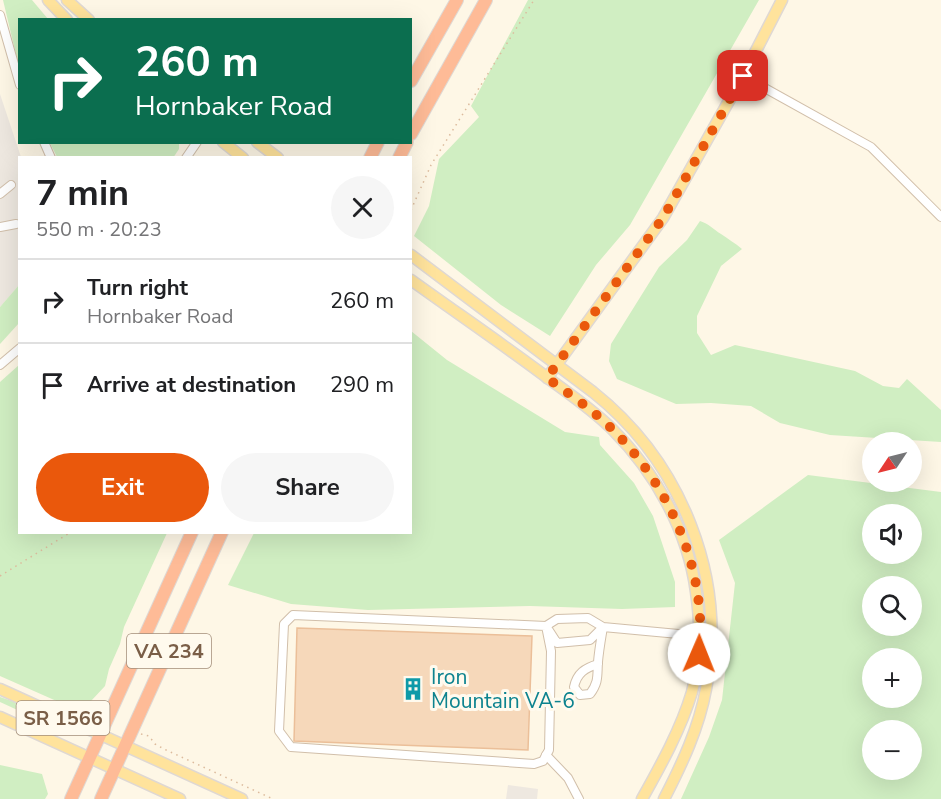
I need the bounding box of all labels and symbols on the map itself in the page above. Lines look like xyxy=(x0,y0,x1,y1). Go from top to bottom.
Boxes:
pin xyxy=(717,50,768,101)
north arrow xyxy=(862,432,922,492)
position arrow xyxy=(667,622,731,686)
road number: VA 234 xyxy=(127,634,211,668)
place label: Iron Mountain VA-6 xyxy=(431,663,575,715)
building icon: Iron Mountain VA-6 xyxy=(400,676,426,702)
road number: SR 1566 xyxy=(16,701,110,735)

